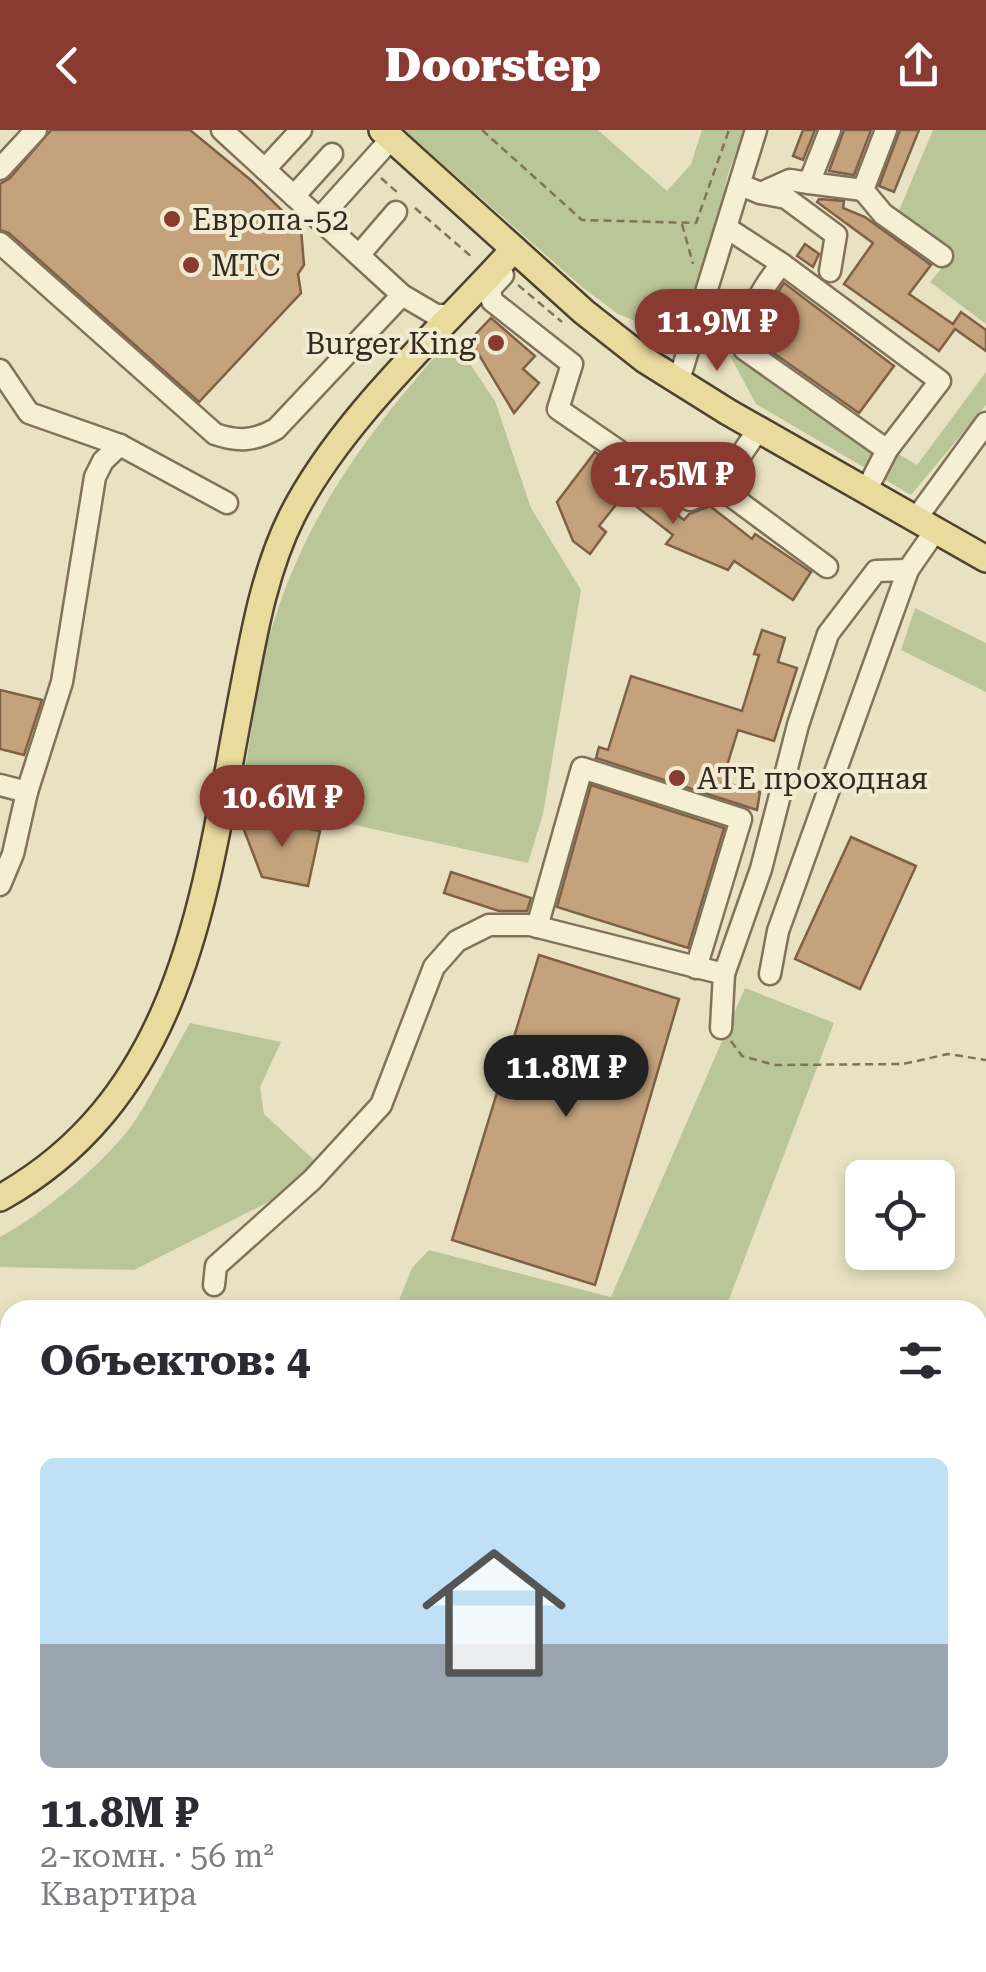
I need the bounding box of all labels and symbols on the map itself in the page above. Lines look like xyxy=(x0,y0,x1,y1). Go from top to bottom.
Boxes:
place label: Европа-52 xyxy=(192,202,349,237)
marker: Европа-52 xyxy=(161,208,183,230)
place label: МТС xyxy=(211,248,281,283)
marker: МТС xyxy=(180,254,202,276)
pin: 11.9M ₽ xyxy=(625,289,809,374)
place label: Burger King xyxy=(305,326,476,361)
marker: Burger King xyxy=(485,332,507,354)
pin: 17.5M ₽ xyxy=(581,442,765,527)
place label: АТЕ проходная xyxy=(697,761,928,796)
pin: 10.6M ₽ xyxy=(190,765,374,850)
marker: АТЕ проходная xyxy=(666,767,688,789)
pin: 11.8M ₽ xyxy=(474,1035,658,1120)

